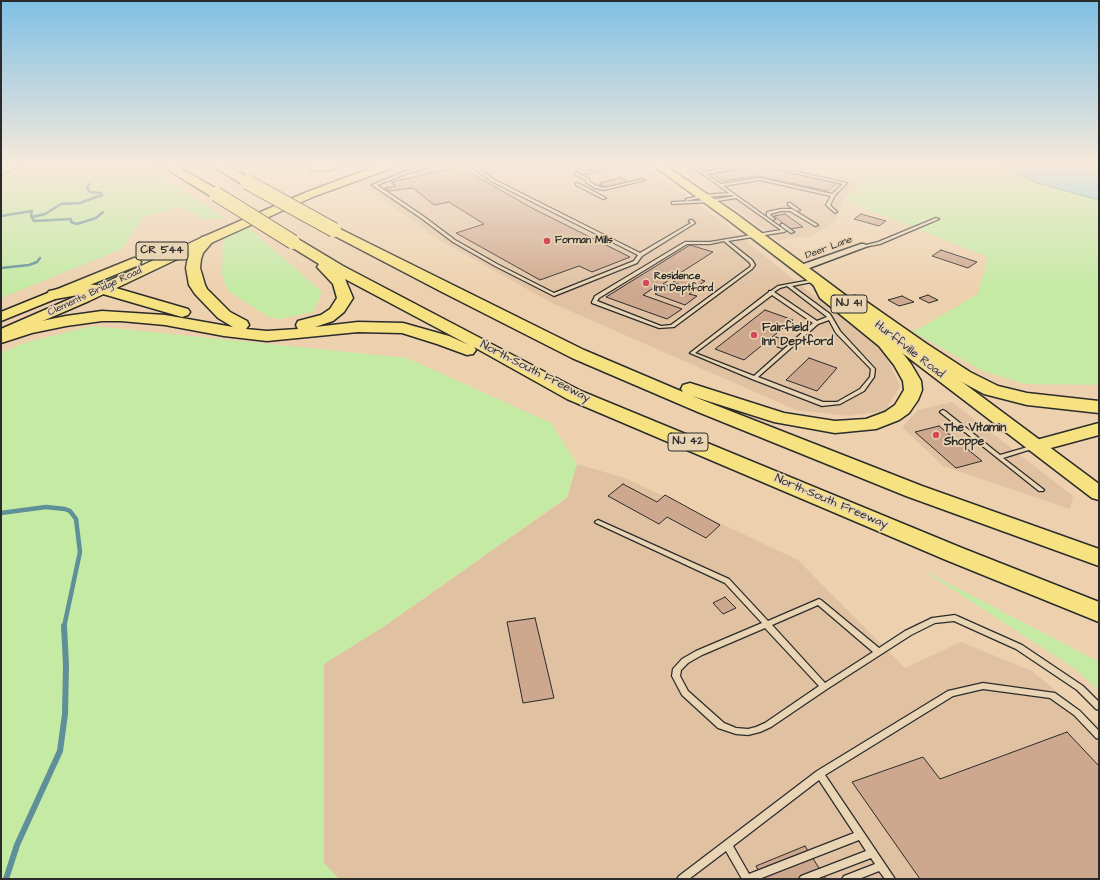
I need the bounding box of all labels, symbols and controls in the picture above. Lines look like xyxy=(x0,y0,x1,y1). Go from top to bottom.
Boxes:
street label: Deer Lane xyxy=(804,234,854,262)
place label: Forman Mills xyxy=(555,235,613,247)
marker: Forman Mills xyxy=(542,236,552,246)
road number: CR 544 xyxy=(136,242,188,260)
street label: Clements Bridge Road xyxy=(46,265,144,319)
place label: Residence Inn Deptford xyxy=(654,271,713,294)
marker: Residence Inn Deptford xyxy=(641,278,651,288)
road number: NJ 41 xyxy=(831,295,867,313)
street label: Hurffville Road xyxy=(871,318,947,382)
place label: Fairfield Inn Deptford xyxy=(762,321,833,349)
marker: Fairfield Inn Deptford xyxy=(749,330,759,340)
street label: North-South Freeway xyxy=(477,338,593,406)
place label: The Vitamin Shoppe xyxy=(944,421,1006,449)
marker: The Vitamin Shoppe xyxy=(931,430,941,440)
road number: NJ 42 xyxy=(668,433,708,451)
street label: North-South Freeway xyxy=(772,472,890,532)

